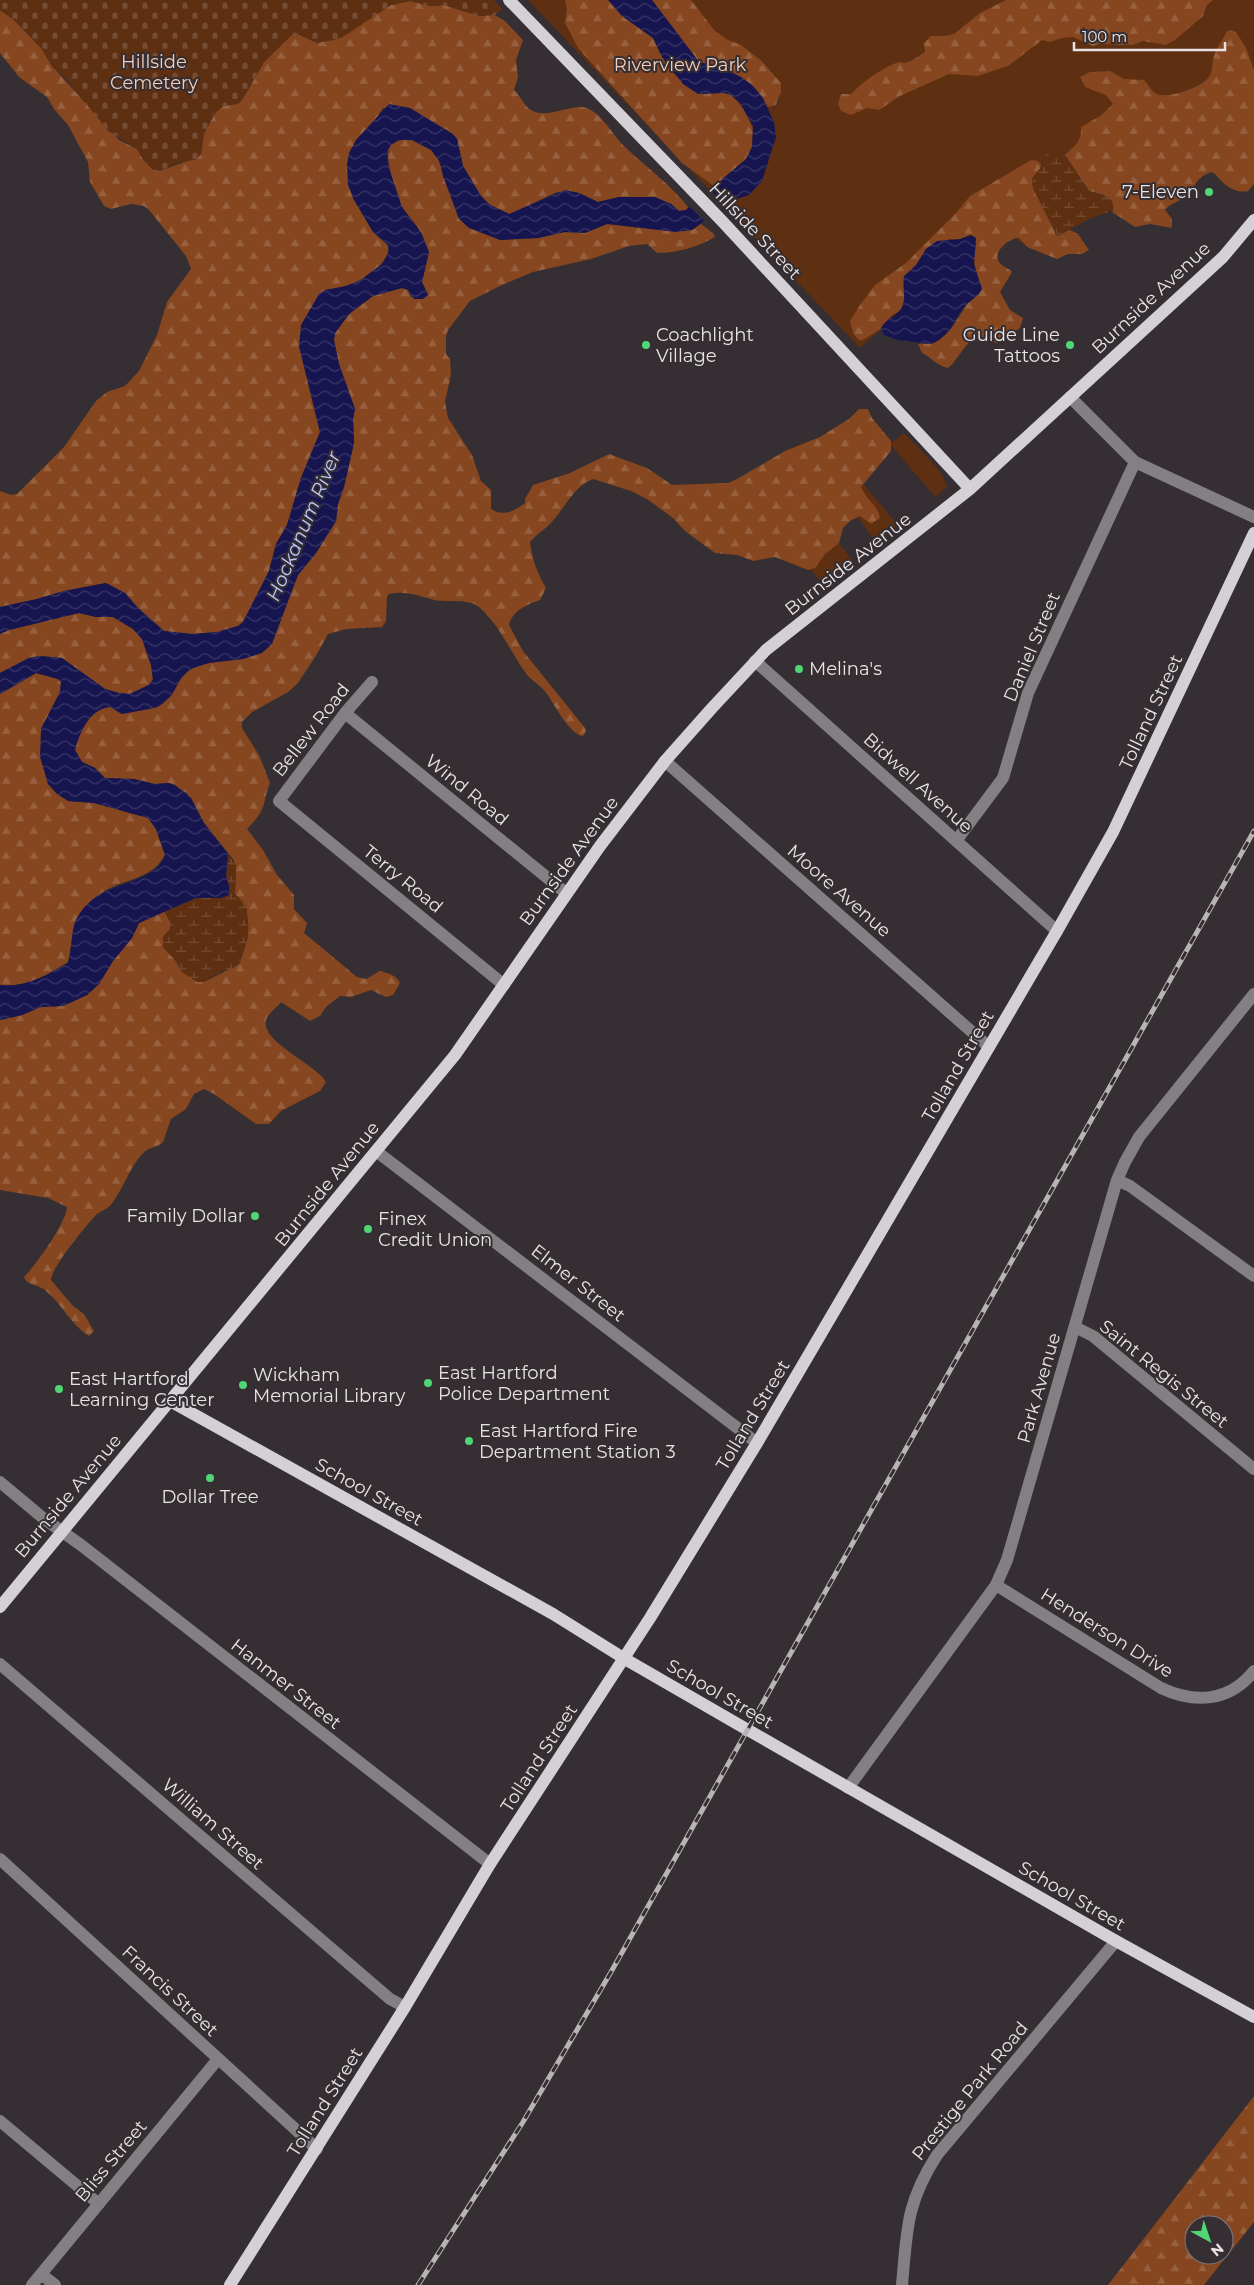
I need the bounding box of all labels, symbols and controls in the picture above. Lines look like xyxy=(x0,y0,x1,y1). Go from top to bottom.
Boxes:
scale bar xyxy=(1074,20,1225,52)
text: 100 m xyxy=(1082,27,1127,46)
park label: Hillside Cemetery xyxy=(110,51,198,94)
park label: Riverview Park xyxy=(614,54,747,76)
street label: Hillside Street xyxy=(704,178,806,284)
place label: 7-Eleven xyxy=(1122,181,1199,203)
marker: 7-Eleven xyxy=(1203,186,1215,198)
street label: Burnside Avenue xyxy=(1087,237,1215,359)
place label: Coachlight Village xyxy=(656,324,754,367)
place label: Guide Line Tattoos xyxy=(963,324,1060,367)
marker: Coachlight Village xyxy=(640,339,652,351)
marker: Guide Line Tattoos xyxy=(1064,339,1076,351)
water label: Hockanum River xyxy=(262,448,346,605)
street label: Burnside Avenue xyxy=(780,508,916,620)
street label: Daniel Street xyxy=(999,589,1065,705)
street label: Tolland Street xyxy=(1115,651,1187,773)
place label: Melina's xyxy=(809,658,882,680)
marker: Melina's xyxy=(793,663,805,675)
street label: Bellew Road xyxy=(268,679,354,781)
street label: Bidwell Avenue xyxy=(859,728,977,838)
street label: Wind Road xyxy=(421,750,513,830)
street label: Burnside Avenue xyxy=(515,792,623,930)
street label: Terry Road xyxy=(359,840,447,918)
street label: Moore Avenue xyxy=(783,840,895,942)
street label: Tolland Street xyxy=(917,1007,999,1125)
street label: Burnside Avenue xyxy=(270,1117,384,1251)
place label: Family Dollar xyxy=(127,1205,245,1227)
place label: Finex Credit Union xyxy=(378,1208,492,1251)
marker: Family Dollar xyxy=(249,1210,261,1222)
marker: Finex Credit Union xyxy=(362,1223,374,1235)
street label: Elmer Street xyxy=(527,1239,629,1327)
street label: Saint Regis Street xyxy=(1095,1315,1233,1433)
street label: Park Avenue xyxy=(1013,1330,1065,1446)
street label: Tolland Street xyxy=(712,1356,794,1474)
place label: East Hartford Police Department xyxy=(438,1362,610,1405)
place label: Wickham Memorial Library xyxy=(253,1364,405,1407)
place label: East Hartford Learning Center xyxy=(69,1368,214,1411)
marker: East Hartford Police Department xyxy=(422,1377,434,1389)
marker: Wickham Memorial Library xyxy=(237,1379,249,1391)
marker: East Hartford Learning Center xyxy=(53,1383,65,1395)
place label: East Hartford Fire Department Station 3 xyxy=(479,1420,676,1463)
street label: Burnside Avenue xyxy=(10,1430,126,1562)
marker: East Hartford Fire Department Station 3 xyxy=(463,1435,475,1447)
street label: School Street xyxy=(311,1453,427,1531)
marker: Dollar Tree xyxy=(204,1472,216,1484)
place label: Dollar Tree xyxy=(161,1486,259,1508)
street label: Henderson Drive xyxy=(1037,1583,1177,1683)
street label: Hanmer Street xyxy=(227,1634,345,1734)
street label: School Street xyxy=(663,1655,777,1733)
street label: Tolland Street xyxy=(496,1700,582,1816)
street label: William Street xyxy=(158,1774,268,1874)
street label: School Street xyxy=(1015,1857,1129,1935)
street label: Francis Street xyxy=(117,1941,223,2041)
street label: Prestige Park Road xyxy=(907,2017,1033,2165)
street label: Tolland Street xyxy=(283,2043,367,2161)
street label: Bliss Street xyxy=(70,2116,152,2206)
north arrow xyxy=(1184,2215,1234,2265)
text: N xyxy=(1207,2239,1227,2260)

